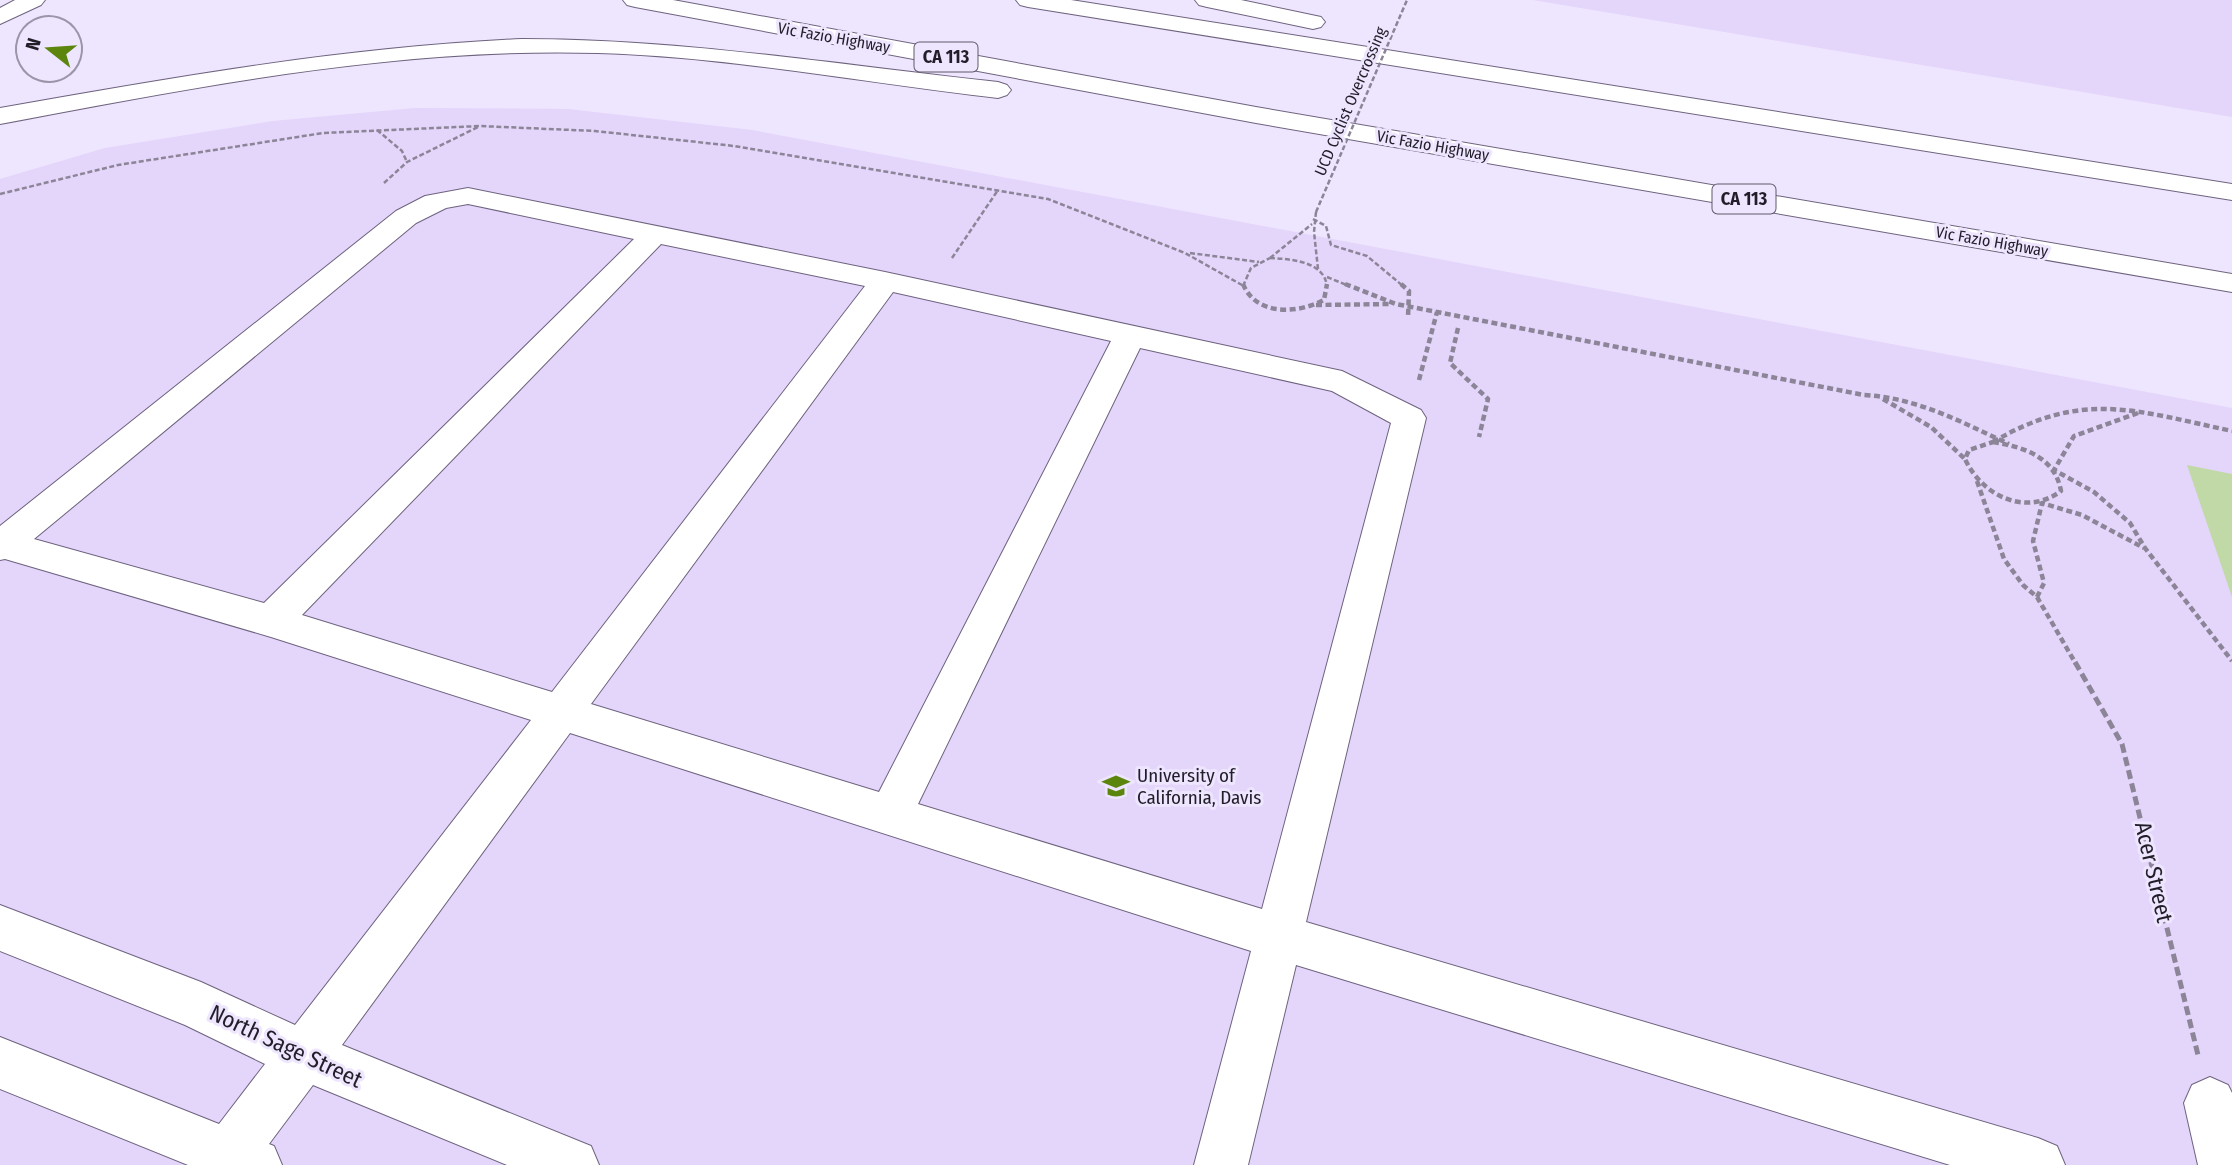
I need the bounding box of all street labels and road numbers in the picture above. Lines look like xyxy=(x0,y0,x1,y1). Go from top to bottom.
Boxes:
street label: Vic Fazio Highway xyxy=(776,18,892,57)
street label: UCD Cyclist Overcrossing xyxy=(1310,23,1391,179)
road number: CA 113 xyxy=(914,42,978,72)
street label: Vic Fazio Highway xyxy=(1375,126,1491,165)
road number: CA 113 xyxy=(1712,184,1776,214)
street label: Vic Fazio Highway xyxy=(1934,222,2050,261)
street label: Acer Street xyxy=(2129,819,2179,926)
street label: North Sage Street xyxy=(205,998,367,1094)

